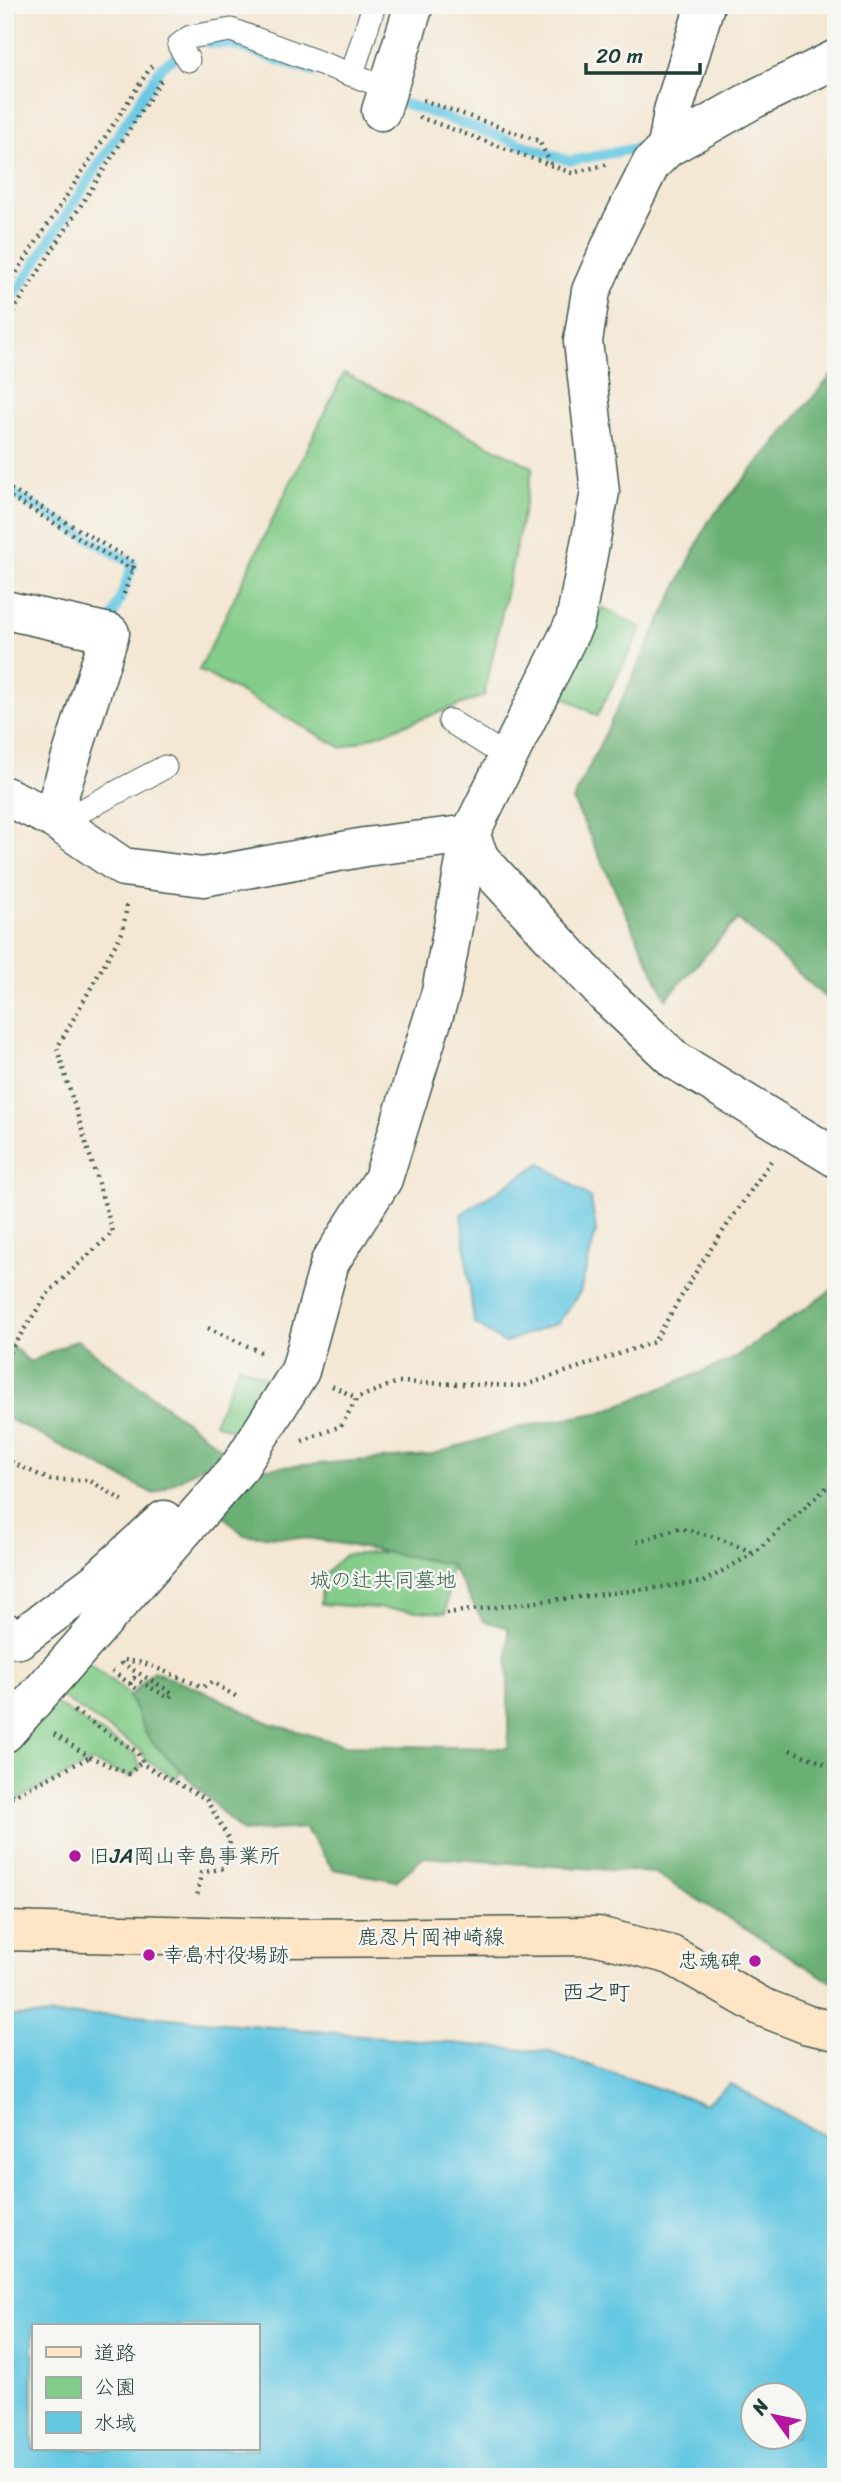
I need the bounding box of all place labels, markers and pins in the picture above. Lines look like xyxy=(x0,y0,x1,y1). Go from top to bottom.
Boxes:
place label: 旧JA岡山幸島事業所 xyxy=(89,1837,281,1875)
marker: 旧JA岡山幸島事業所 xyxy=(67,1848,83,1864)
place label: 幸島村役場跡 xyxy=(163,1936,289,1974)
place label: 忠魂碑 xyxy=(678,1942,741,1980)
marker: 幸島村役場跡 xyxy=(141,1947,157,1963)
marker: 忠魂碑 xyxy=(747,1953,763,1969)

